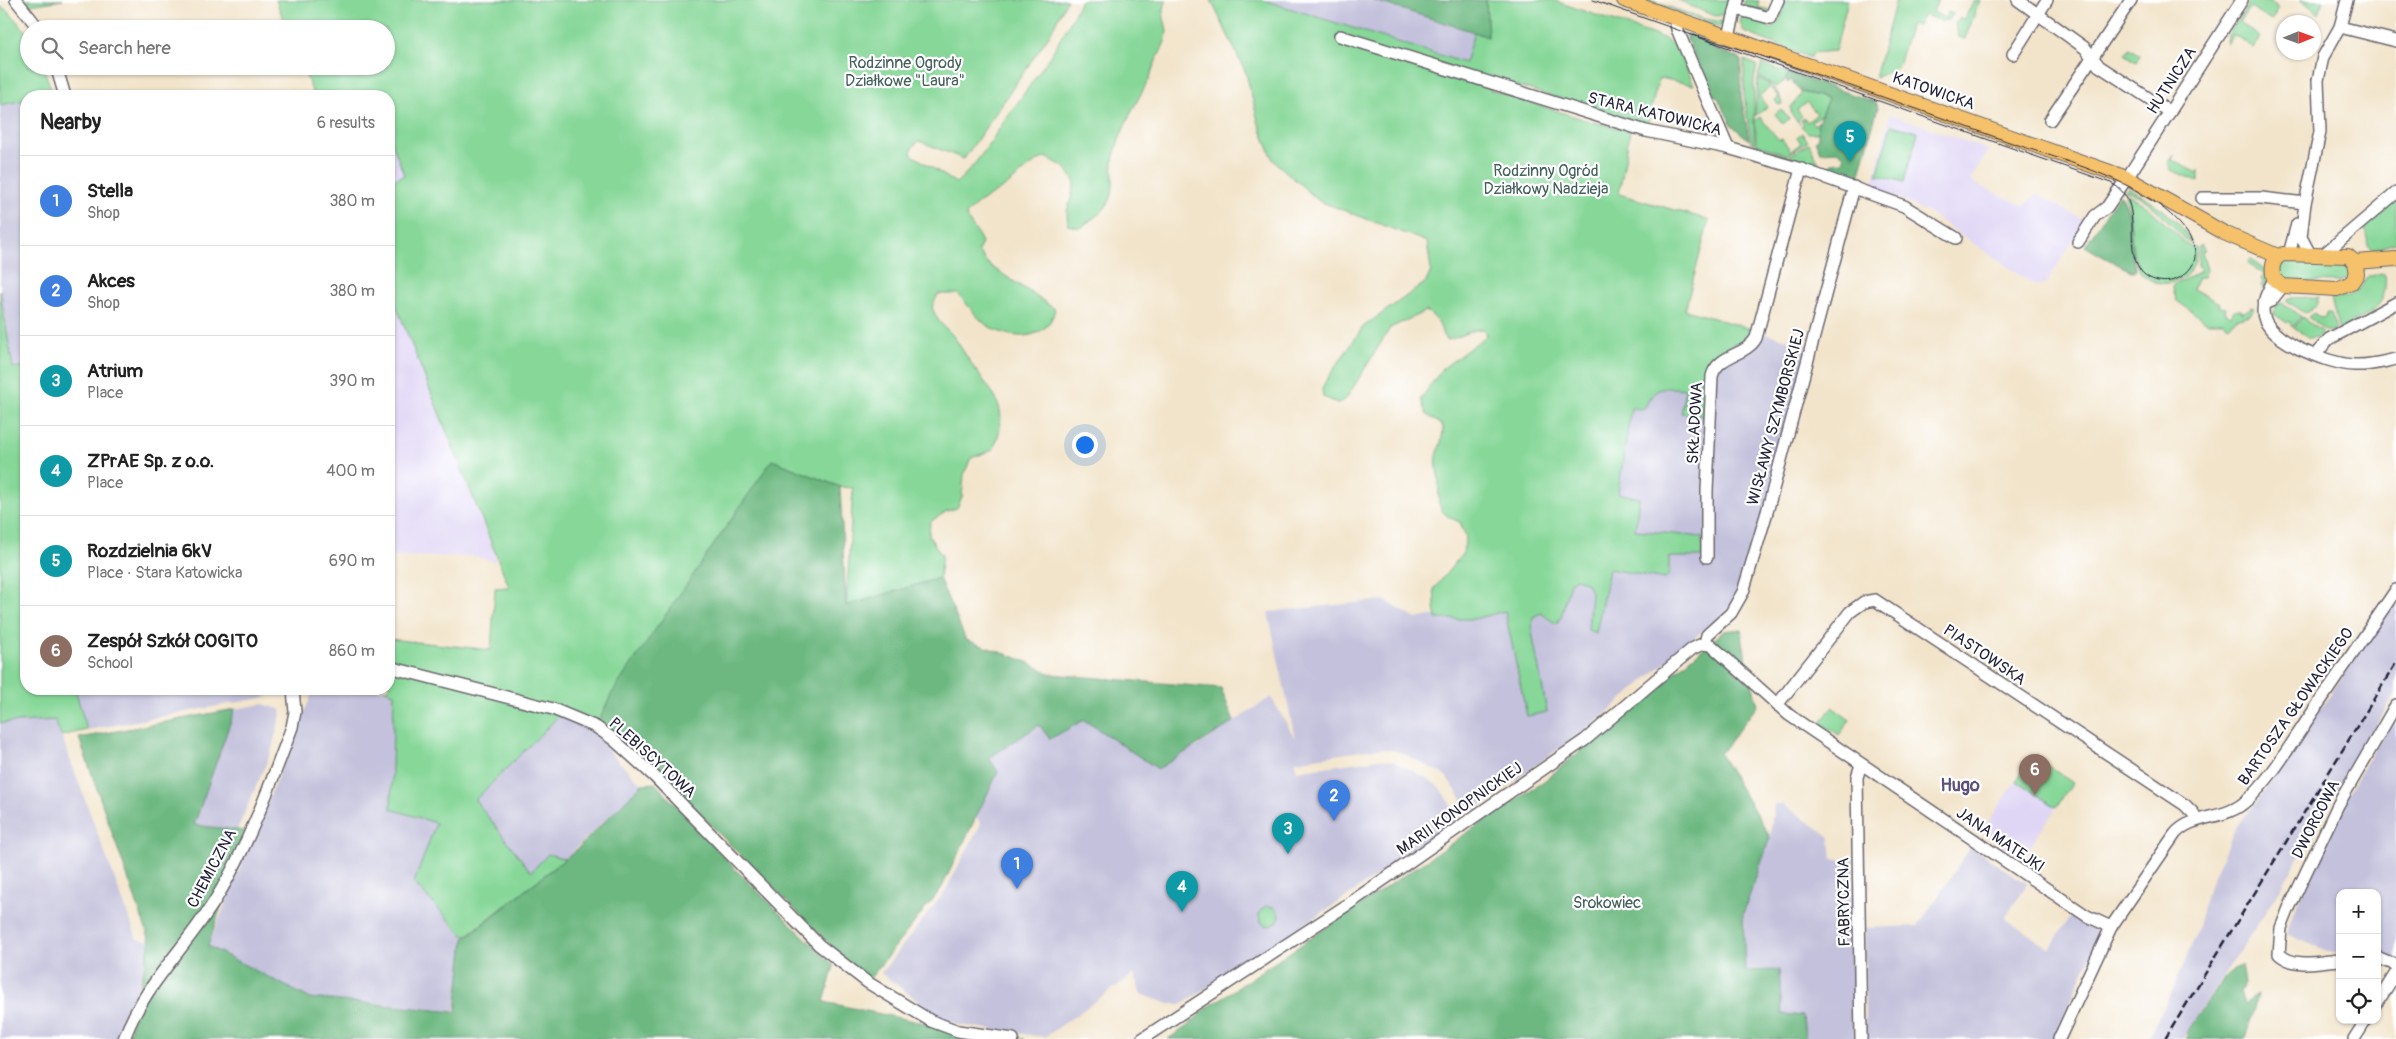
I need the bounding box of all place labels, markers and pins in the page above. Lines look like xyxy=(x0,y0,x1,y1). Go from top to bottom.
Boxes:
pin: 5 xyxy=(1834,121,1866,162)
pin: 6 xyxy=(2019,754,2051,795)
pin: 2 xyxy=(1318,780,1350,821)
pin: 3 xyxy=(1272,813,1304,854)
pin: 1 xyxy=(1001,848,1033,889)
pin: 4 xyxy=(1166,871,1198,912)

